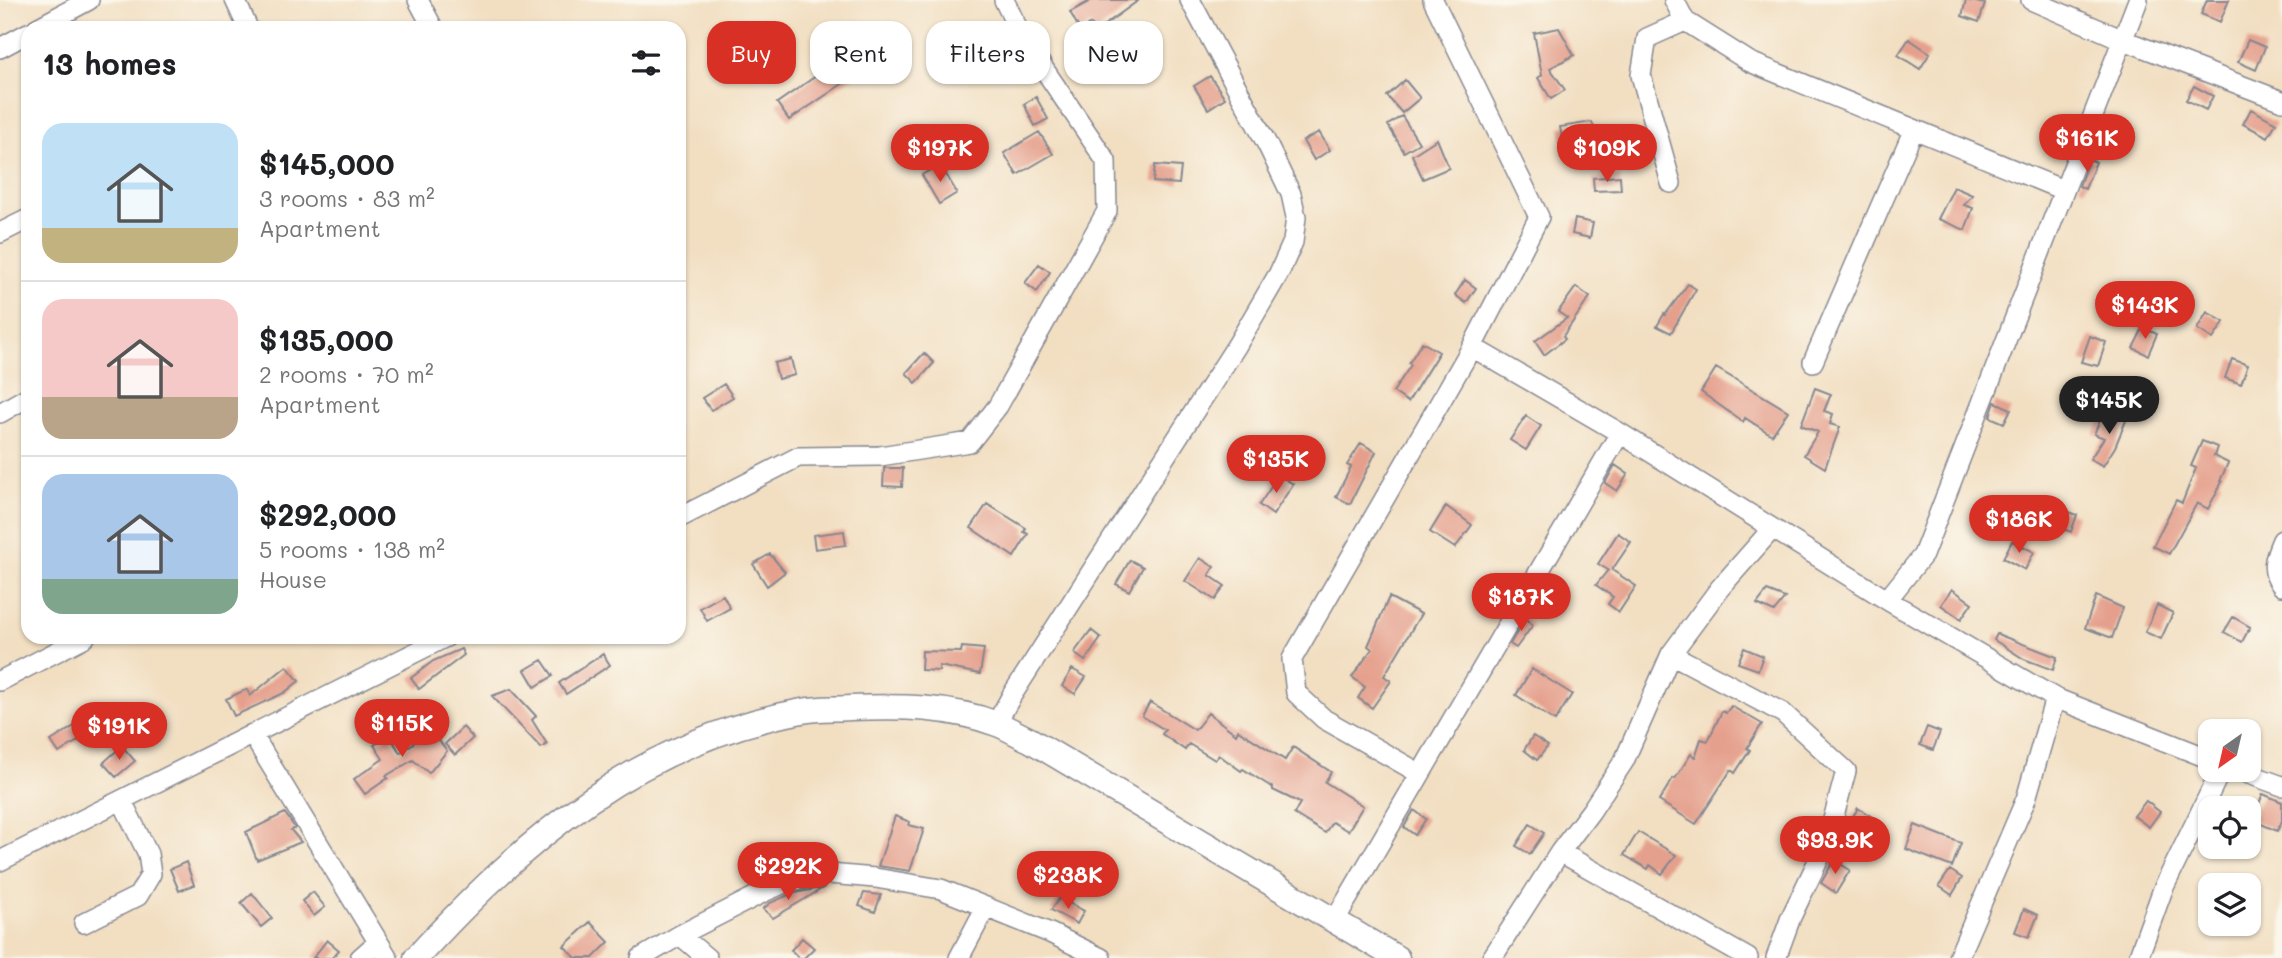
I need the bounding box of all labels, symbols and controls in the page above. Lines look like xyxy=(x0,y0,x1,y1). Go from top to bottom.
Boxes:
chip: Buy xyxy=(707,21,796,84)
chip: Rent xyxy=(810,21,912,84)
chip: Filters xyxy=(926,21,1050,84)
chip: New xyxy=(1064,21,1163,84)
text: 13 homes xyxy=(42,43,177,83)
icon: filters xyxy=(627,44,665,82)
pin: $161K xyxy=(2038,114,2136,174)
text: $161K xyxy=(2055,122,2119,152)
pin: $197K xyxy=(891,124,989,184)
pin: $109K xyxy=(1558,124,1656,184)
text: $197K xyxy=(907,132,973,162)
text: $109K xyxy=(1573,132,1641,162)
text: $145,000 xyxy=(259,143,394,183)
icon: home xyxy=(98,151,182,235)
text: 3 rooms · 83 m² xyxy=(259,183,435,213)
text: Apartment xyxy=(259,213,381,243)
pin: $143K xyxy=(2096,282,2194,341)
text: $143K xyxy=(2111,289,2179,319)
text: $135,000 xyxy=(259,319,393,359)
icon: home xyxy=(98,327,182,411)
text: 2 rooms · 70 m² xyxy=(259,359,434,389)
pin: $145K xyxy=(2060,376,2158,436)
text: $145K xyxy=(2075,384,2143,414)
text: Apartment xyxy=(259,389,381,419)
pin: $135K xyxy=(1227,435,1325,495)
text: $135K xyxy=(1243,443,1309,473)
text: $292,000 xyxy=(259,494,396,534)
pin: $186K xyxy=(1970,496,2068,555)
icon: home xyxy=(98,502,182,586)
text: $186K xyxy=(1985,503,2053,533)
text: 5 rooms · 138 m² xyxy=(259,534,445,564)
text: House xyxy=(259,564,327,594)
pin: $187K xyxy=(1472,574,1570,633)
text: $187K xyxy=(1488,581,1554,611)
pin: $115K xyxy=(353,700,451,759)
pin: $191K xyxy=(70,702,168,762)
text: $115K xyxy=(370,707,434,737)
text: $191K xyxy=(87,710,151,740)
north arrow xyxy=(2198,719,2261,782)
map controls xyxy=(2198,719,2261,936)
button: locate xyxy=(2198,796,2261,859)
pin: $93.9K xyxy=(1778,816,1892,876)
text: $93.9K xyxy=(1796,824,1874,854)
pin: $292K xyxy=(739,842,837,902)
text: $292K xyxy=(754,850,822,880)
pin: $238K xyxy=(1019,852,1117,911)
text: $238K xyxy=(1033,859,1103,889)
button: layers xyxy=(2198,873,2261,936)

